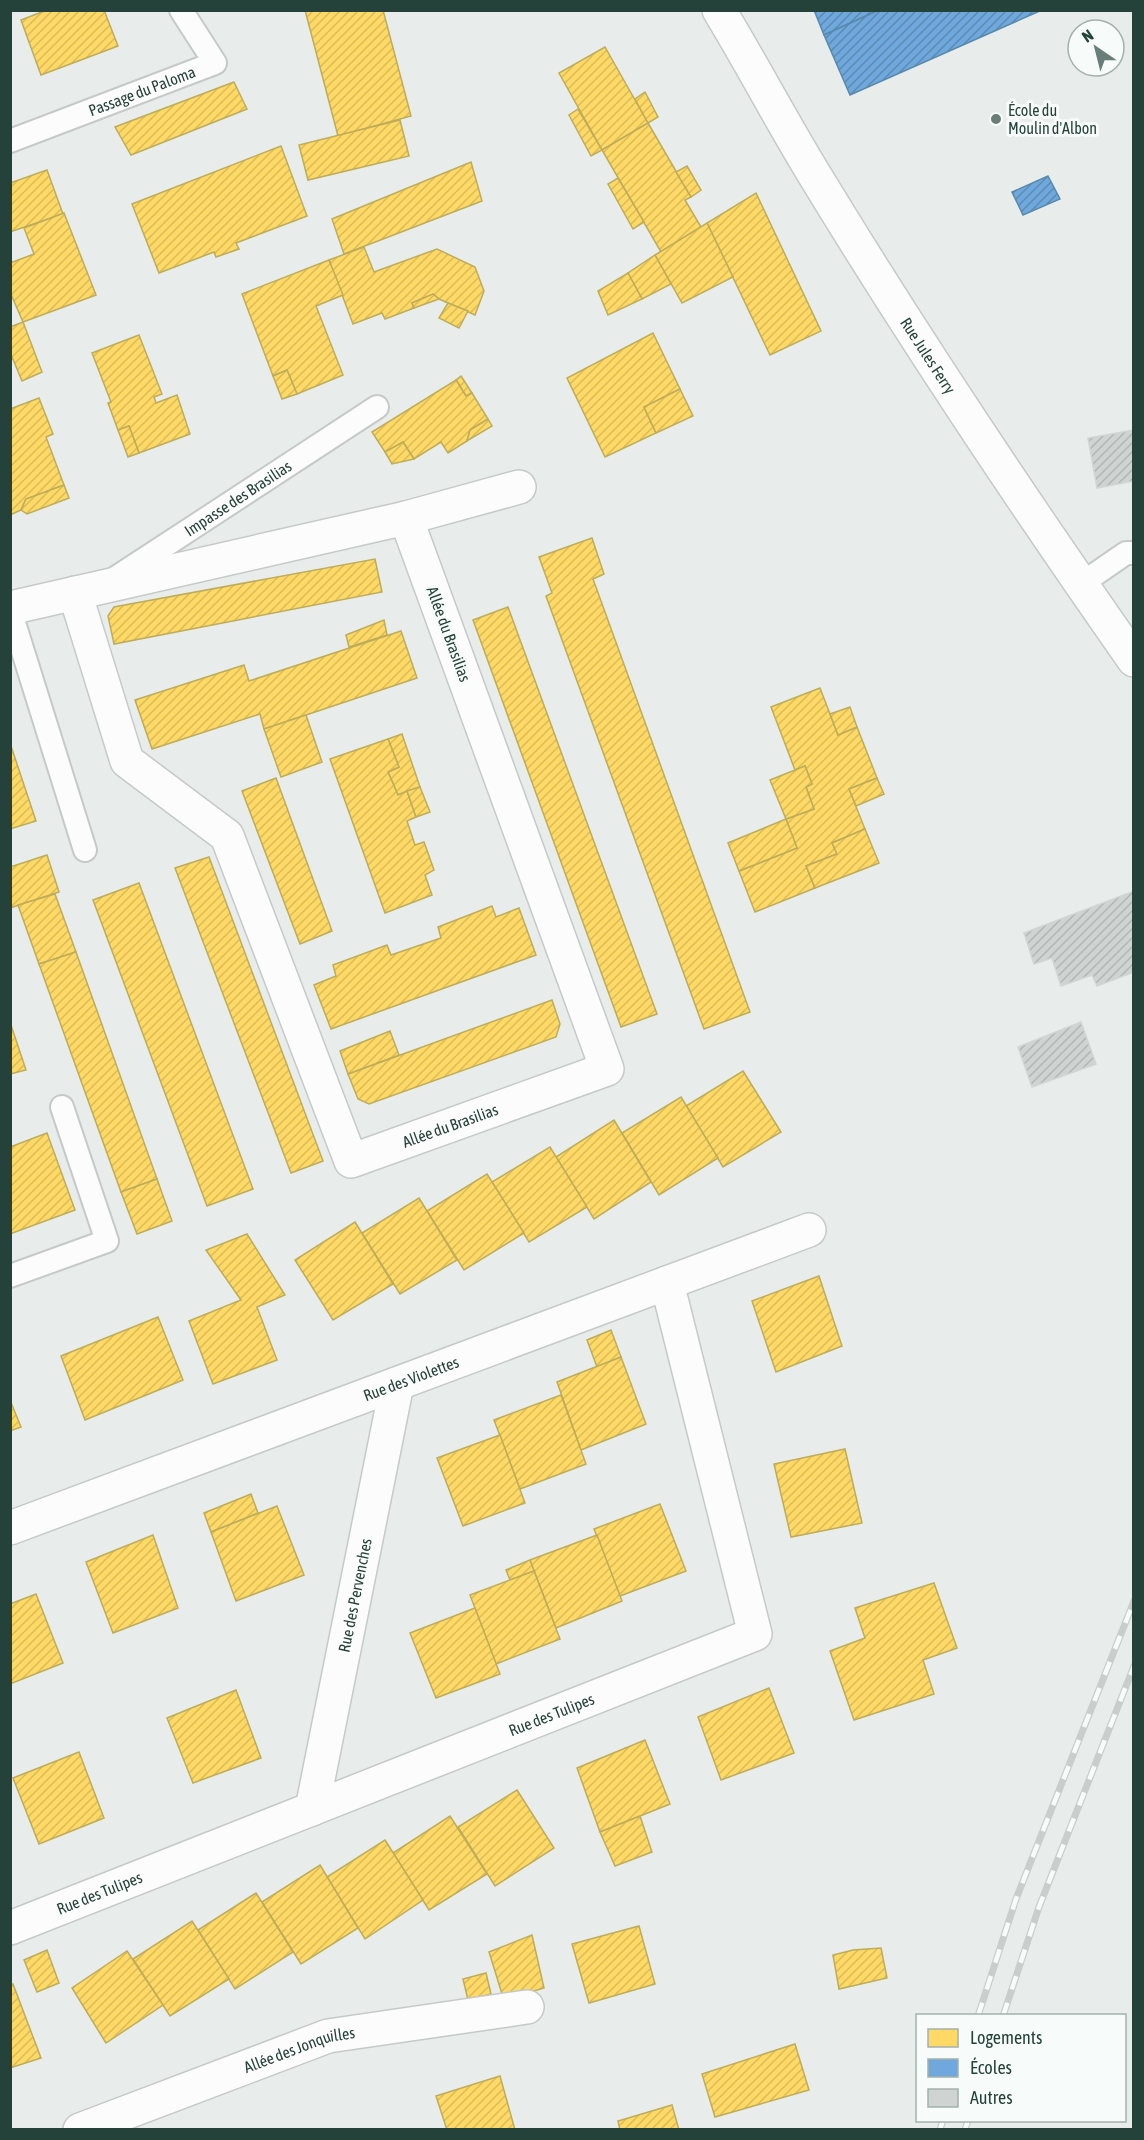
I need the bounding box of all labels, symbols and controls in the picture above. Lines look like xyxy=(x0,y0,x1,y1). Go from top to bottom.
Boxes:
north arrow xyxy=(1066,18,1126,78)
text: N xyxy=(1078,26,1096,46)
street label: Passage du Paloma xyxy=(86,62,198,119)
place label: École du Moulin d'Albon xyxy=(1008,101,1097,137)
marker: École du Moulin d'Albon xyxy=(989,112,1003,126)
street label: Rue Jules Ferry xyxy=(897,314,960,398)
street label: Impasse des Brasilias xyxy=(181,456,295,539)
street label: Allée du Brasilias xyxy=(423,584,475,684)
street label: Allée du Brasilias xyxy=(400,1100,501,1151)
street label: Rue des Violettes xyxy=(361,1352,461,1404)
street label: Rue des Pervenches xyxy=(335,1536,375,1654)
street label: Rue des Tulipes xyxy=(506,1689,597,1739)
street label: Rue des Tulipes xyxy=(54,1868,145,1918)
legend xyxy=(916,2014,1126,2122)
street label: Allée des Jonquilles xyxy=(241,2023,356,2076)
text: Logements xyxy=(970,2027,1042,2048)
text: Écoles xyxy=(970,2057,1012,2078)
text: Autres xyxy=(970,2087,1013,2108)

